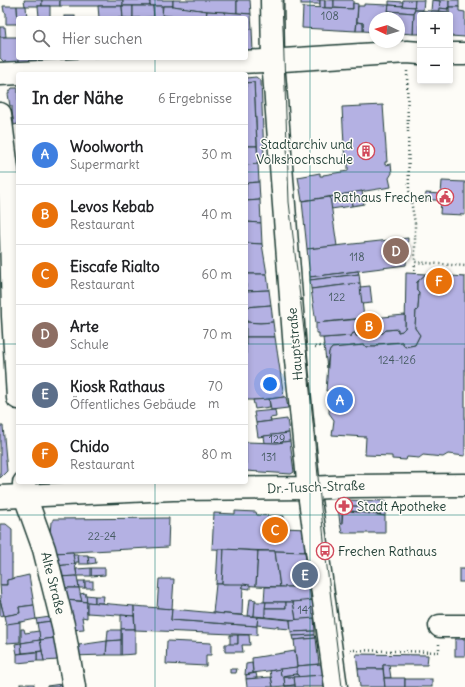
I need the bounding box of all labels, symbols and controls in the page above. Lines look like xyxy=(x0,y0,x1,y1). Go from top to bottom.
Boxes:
house number: 108 xyxy=(321,9,339,23)
north arrow xyxy=(369,12,405,48)
map controls xyxy=(417,12,453,84)
button: + xyxy=(417,12,453,48)
search box xyxy=(16,16,248,60)
icon: search xyxy=(30,27,52,49)
text: Hier suchen xyxy=(62,29,142,48)
button: − xyxy=(417,48,453,84)
text: In der Nähe xyxy=(32,87,124,109)
text: 6 Ergebnisse xyxy=(158,90,232,107)
place label: Stadtarchiv und Volkshochschule xyxy=(256,136,353,168)
text: Woolworth xyxy=(70,137,143,156)
building icon: Stadtarchiv und Volkshochschule xyxy=(356,141,376,161)
text: A xyxy=(41,146,49,163)
text: 30 m xyxy=(202,146,232,163)
text: Supermarkt xyxy=(70,156,140,173)
public building icon: Rathaus Frechen xyxy=(435,187,455,207)
place label: Rathaus Frechen xyxy=(333,189,432,206)
text: Levos Kebab xyxy=(70,197,154,216)
text: B xyxy=(41,206,49,223)
text: 40 m xyxy=(201,206,232,223)
text: Restaurant xyxy=(70,216,135,233)
pin: D xyxy=(383,236,409,266)
house number: 118 xyxy=(349,250,365,264)
text: Eiscafe Rialto xyxy=(70,257,160,276)
text: C xyxy=(41,266,49,283)
text: 60 m xyxy=(201,266,232,283)
pin: F xyxy=(426,266,452,296)
text: Restaurant xyxy=(70,276,135,293)
house number: 122 xyxy=(329,290,345,304)
street label: Hauptstraße xyxy=(283,307,307,381)
pin: B xyxy=(356,311,382,341)
text: Arte xyxy=(70,317,99,336)
text: D xyxy=(40,326,50,343)
text: 70 m xyxy=(203,326,232,343)
text: Schule xyxy=(70,336,109,353)
house number: 124-126 xyxy=(378,353,416,367)
your location xyxy=(260,374,280,394)
text: Kiosk Rathaus xyxy=(70,377,165,396)
text: 70 m xyxy=(208,378,223,412)
pin: A xyxy=(327,385,353,415)
text: E xyxy=(41,386,49,403)
text: Öffentliches Gebäude xyxy=(70,396,196,413)
house number: 129 xyxy=(269,432,285,446)
text: Chido xyxy=(70,437,109,456)
text: F xyxy=(41,446,49,463)
text: 80 m xyxy=(201,446,232,463)
house number: 131 xyxy=(262,450,276,464)
text: Restaurant xyxy=(70,456,135,473)
street label: Dr.-Tusch-Straße xyxy=(267,477,365,497)
pharmacy icon: Stadt Apotheke xyxy=(334,496,354,516)
place label: Stadt Apotheke xyxy=(357,498,446,515)
pin: C xyxy=(262,515,288,545)
house number: 22-24 xyxy=(88,529,116,543)
bus stop icon: Frechen Rathaus xyxy=(315,541,335,561)
place label: Frechen Rathaus xyxy=(338,543,437,560)
street label: Alte Straße xyxy=(37,550,69,616)
pin: E xyxy=(292,560,318,590)
house number: 141 xyxy=(298,603,312,617)

